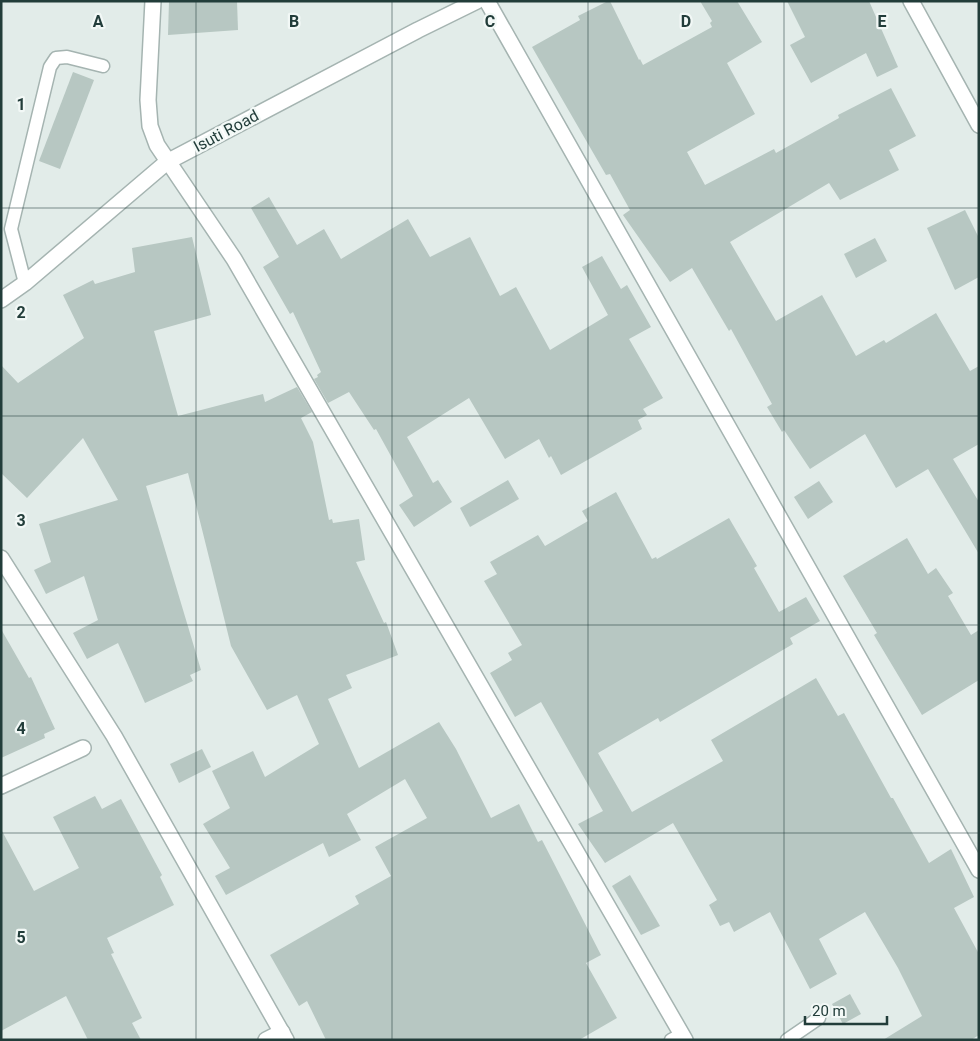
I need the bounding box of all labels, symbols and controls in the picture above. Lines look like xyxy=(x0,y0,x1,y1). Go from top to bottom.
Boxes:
text: A xyxy=(93,12,104,31)
text: B xyxy=(289,12,299,31)
text: C xyxy=(485,12,495,31)
text: D xyxy=(681,12,691,31)
text: E xyxy=(878,12,887,31)
text: 1 xyxy=(16,95,26,114)
street label: Isuti Road xyxy=(190,106,262,156)
text: 2 xyxy=(16,303,26,322)
text: 3 xyxy=(16,511,26,530)
text: 4 xyxy=(16,719,26,738)
text: 5 xyxy=(16,928,26,947)
scale bar xyxy=(805,994,888,1026)
text: 20 m xyxy=(812,1002,846,1020)

